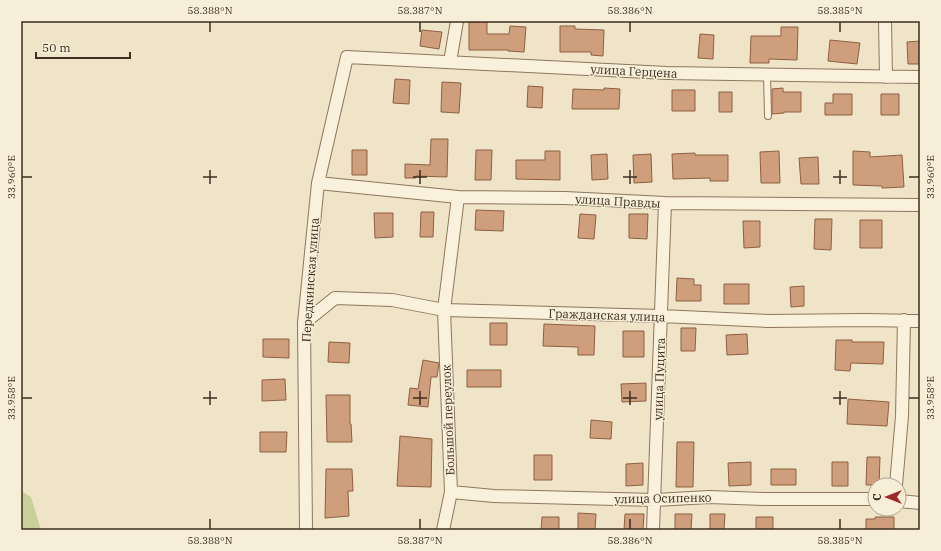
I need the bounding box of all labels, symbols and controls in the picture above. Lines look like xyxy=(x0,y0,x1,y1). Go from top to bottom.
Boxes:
text: 58.388°N xyxy=(187,4,233,17)
text: 58.387°N xyxy=(397,4,443,17)
text: 58.386°N xyxy=(607,4,653,17)
text: 58.385°N xyxy=(817,4,863,17)
scale bar xyxy=(36,34,130,60)
text: 50 m xyxy=(42,40,71,55)
street label: улица Герцена xyxy=(590,61,678,81)
text: 33.960°E xyxy=(5,155,18,199)
text: 33.960°E xyxy=(924,155,937,199)
street label: улица Правды xyxy=(575,191,661,211)
street label: Передкинская улица xyxy=(298,217,322,343)
street label: Гражданская улица xyxy=(548,305,666,325)
street label: улица Пуцита xyxy=(650,337,668,421)
street label: Большой переулок xyxy=(439,364,457,476)
text: 33.958°E xyxy=(5,376,18,420)
text: 33.958°E xyxy=(924,376,937,420)
north arrow xyxy=(867,477,907,517)
street label: улица Осипенко xyxy=(614,490,712,506)
text: С xyxy=(870,493,884,501)
text: 58.388°N xyxy=(187,534,233,547)
text: 58.387°N xyxy=(397,534,443,547)
text: 58.386°N xyxy=(607,534,653,547)
text: 58.385°N xyxy=(817,534,863,547)

